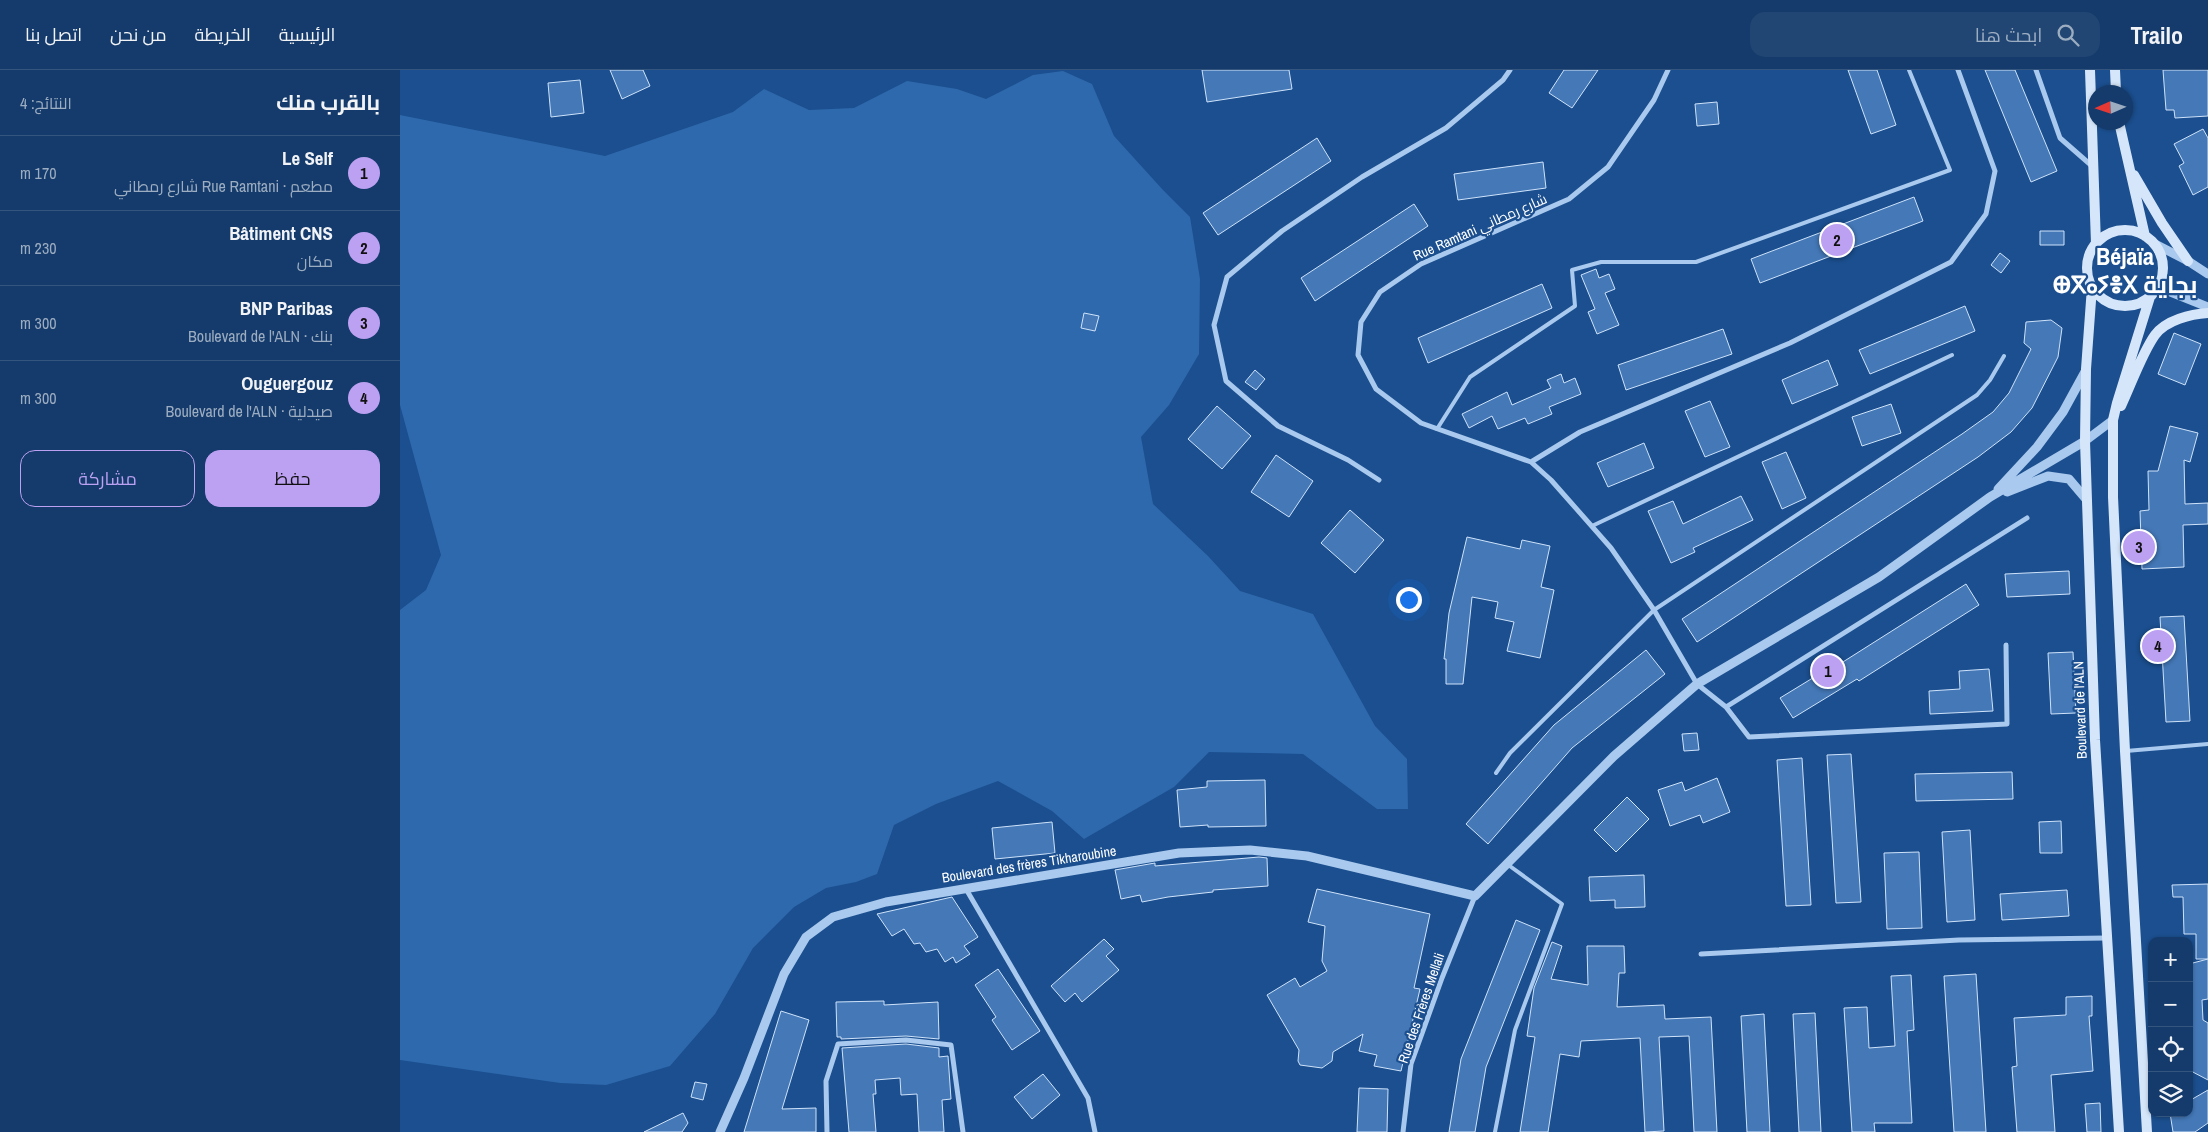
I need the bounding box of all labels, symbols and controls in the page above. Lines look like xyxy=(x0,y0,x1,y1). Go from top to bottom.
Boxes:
search box xyxy=(1750,12,2100,57)
text: Trailo xyxy=(2130,19,2183,51)
icon: search xyxy=(2054,21,2082,49)
text: اتصل بنا xyxy=(25,22,82,47)
text: من نحن xyxy=(110,22,167,47)
text: الخريطة xyxy=(195,22,251,47)
text: الرئيسية xyxy=(279,22,335,47)
text: ابحث هنا xyxy=(1975,22,2042,48)
north arrow xyxy=(2088,85,2133,130)
text: بالقرب منك xyxy=(276,88,380,117)
text: النتائج: 4 xyxy=(20,92,72,114)
text: Le Self xyxy=(282,145,333,171)
text: 170 m xyxy=(20,162,56,184)
text: 1 xyxy=(360,162,368,184)
text: مطعم · Rue Ramtani شارع رمطاني xyxy=(114,175,333,197)
street label: Rue Ramtani شارع رمطاني xyxy=(1410,189,1551,267)
text: Bâtiment CNS xyxy=(229,220,333,246)
pin: 2 xyxy=(1821,221,1853,259)
text: 230 m xyxy=(20,237,56,259)
text: 2 xyxy=(360,237,368,259)
district label: Béjaïa ⴲⴳⴰⵢⴻⵝ بجاية xyxy=(2053,240,2197,300)
text: مكان xyxy=(297,250,333,272)
text: BNP Paribas xyxy=(240,295,333,321)
text: 300 m xyxy=(20,312,56,334)
text: 3 xyxy=(360,312,368,334)
text: بنك · Boulevard de l'ALN xyxy=(188,325,333,347)
text: Ouguergouz xyxy=(241,370,333,396)
text: 300 m xyxy=(20,387,56,409)
text: 4 xyxy=(360,387,368,409)
text: صيدلية · Boulevard de l'ALN xyxy=(165,400,333,422)
button: مشاركة xyxy=(20,450,195,507)
button: حفظ xyxy=(205,450,380,507)
pin: 3 xyxy=(2123,528,2155,566)
your location xyxy=(1396,587,1422,613)
pin: 4 xyxy=(2142,627,2174,665)
pin: 1 xyxy=(1812,652,1844,690)
street label: Boulevard de l'ALN xyxy=(2069,661,2091,759)
street label: Boulevard des frères Tikharoubine xyxy=(941,841,1117,887)
map controls xyxy=(2148,937,2193,1117)
button: + xyxy=(2148,937,2193,982)
street label: Rue des Frères Mellali xyxy=(1394,950,1448,1066)
button: − xyxy=(2148,982,2193,1027)
button: locate xyxy=(2148,1027,2193,1072)
button: layers xyxy=(2148,1072,2193,1117)

